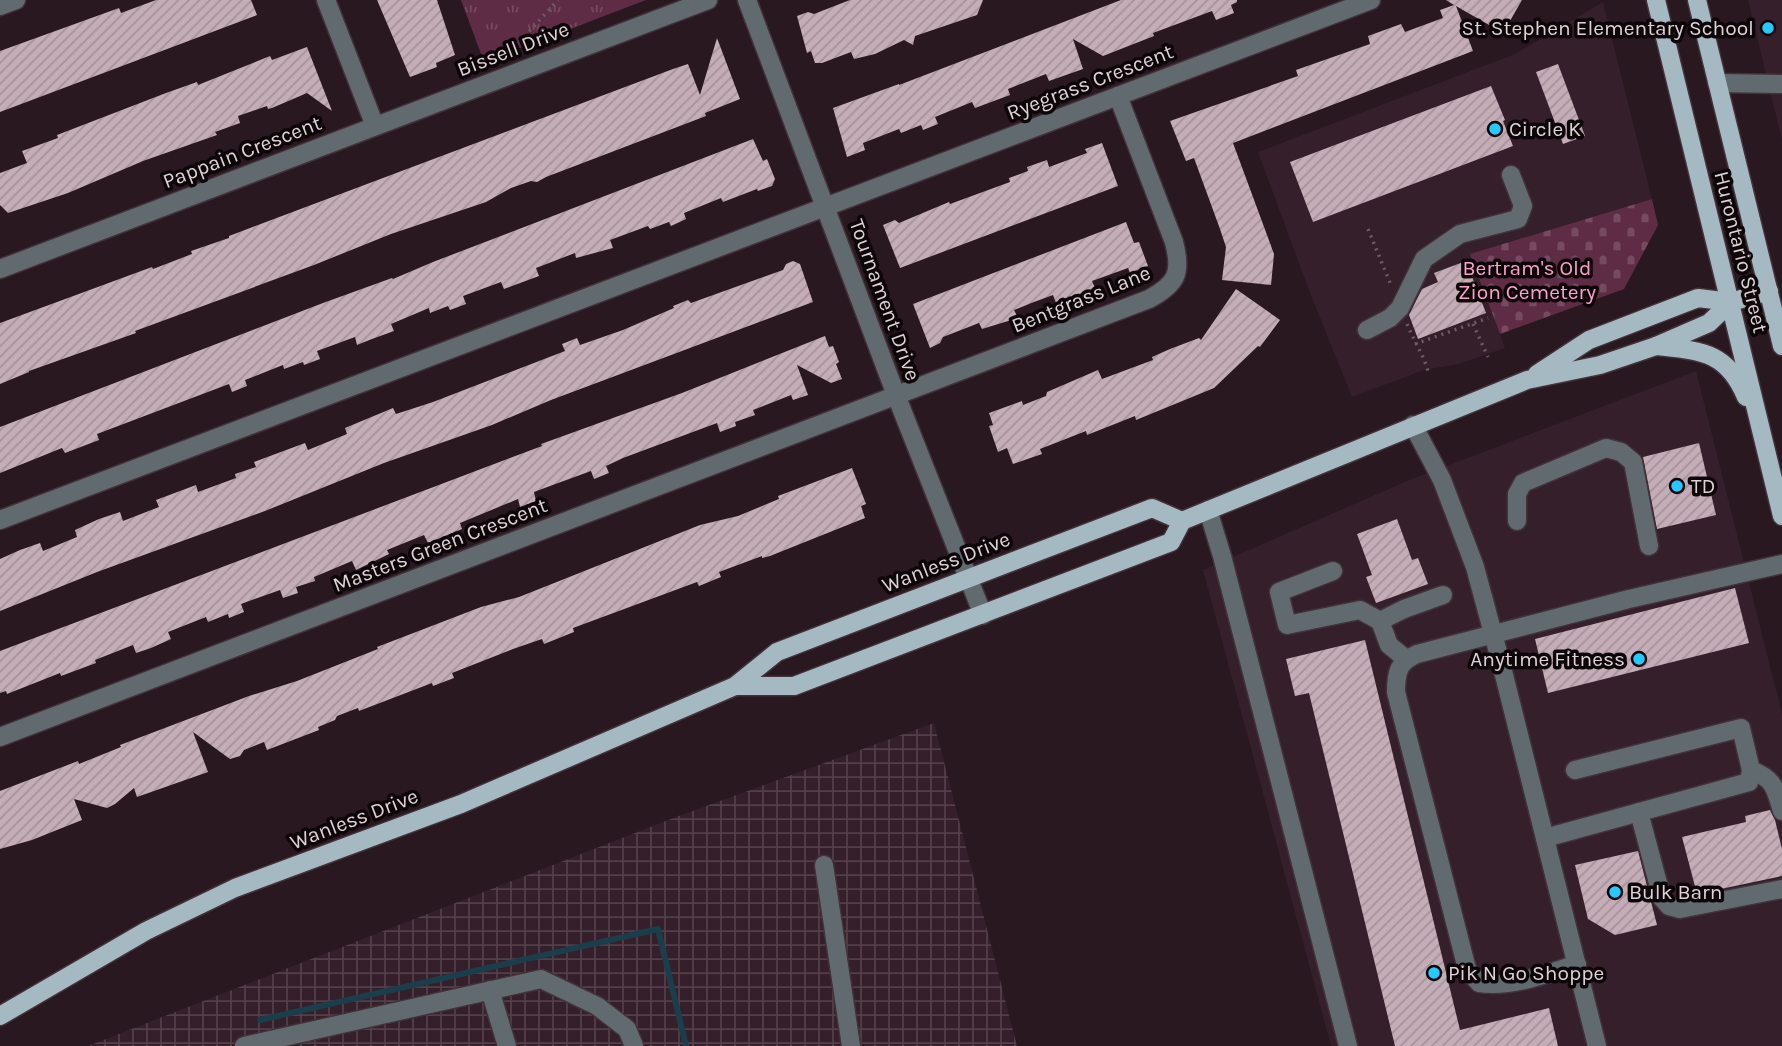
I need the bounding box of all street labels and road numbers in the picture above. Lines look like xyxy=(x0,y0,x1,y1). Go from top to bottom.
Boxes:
street label: Bissell Drive xyxy=(454,17,572,81)
street label: Ryegrass Crescent xyxy=(1004,39,1177,125)
street label: Pappain Crescent xyxy=(159,111,325,193)
street label: Hurontario Street xyxy=(1709,169,1773,335)
street label: Tournament Drive xyxy=(845,216,925,384)
street label: Bentgrass Lane xyxy=(1008,260,1154,338)
street label: Masters Green Crescent xyxy=(330,493,551,597)
street label: Wanless Drive xyxy=(879,527,1013,597)
street label: Wanless Drive xyxy=(287,784,421,854)

